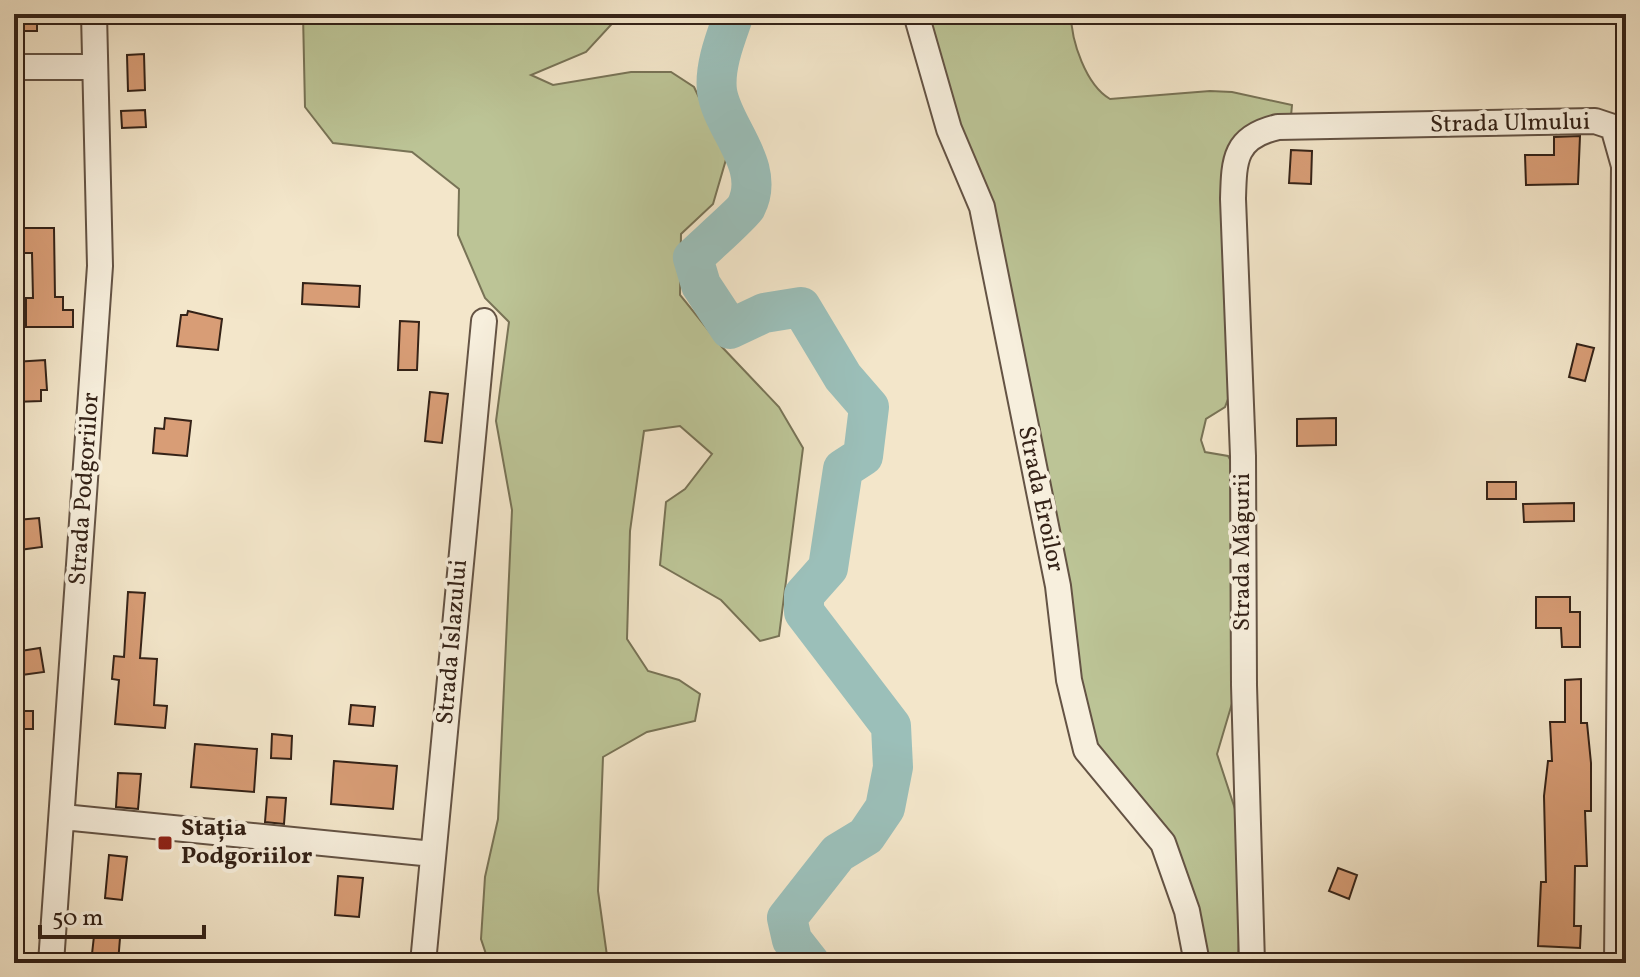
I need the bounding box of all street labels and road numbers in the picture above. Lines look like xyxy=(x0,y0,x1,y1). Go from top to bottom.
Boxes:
street label: Strada Ulmului xyxy=(1430,106,1590,142)
street label: Strada Podgoriilor xyxy=(61,391,109,587)
street label: Strada Eroilor xyxy=(1008,423,1072,575)
street label: Strada Măgurii xyxy=(1226,473,1260,631)
street label: Strada Islazului xyxy=(429,558,477,726)

